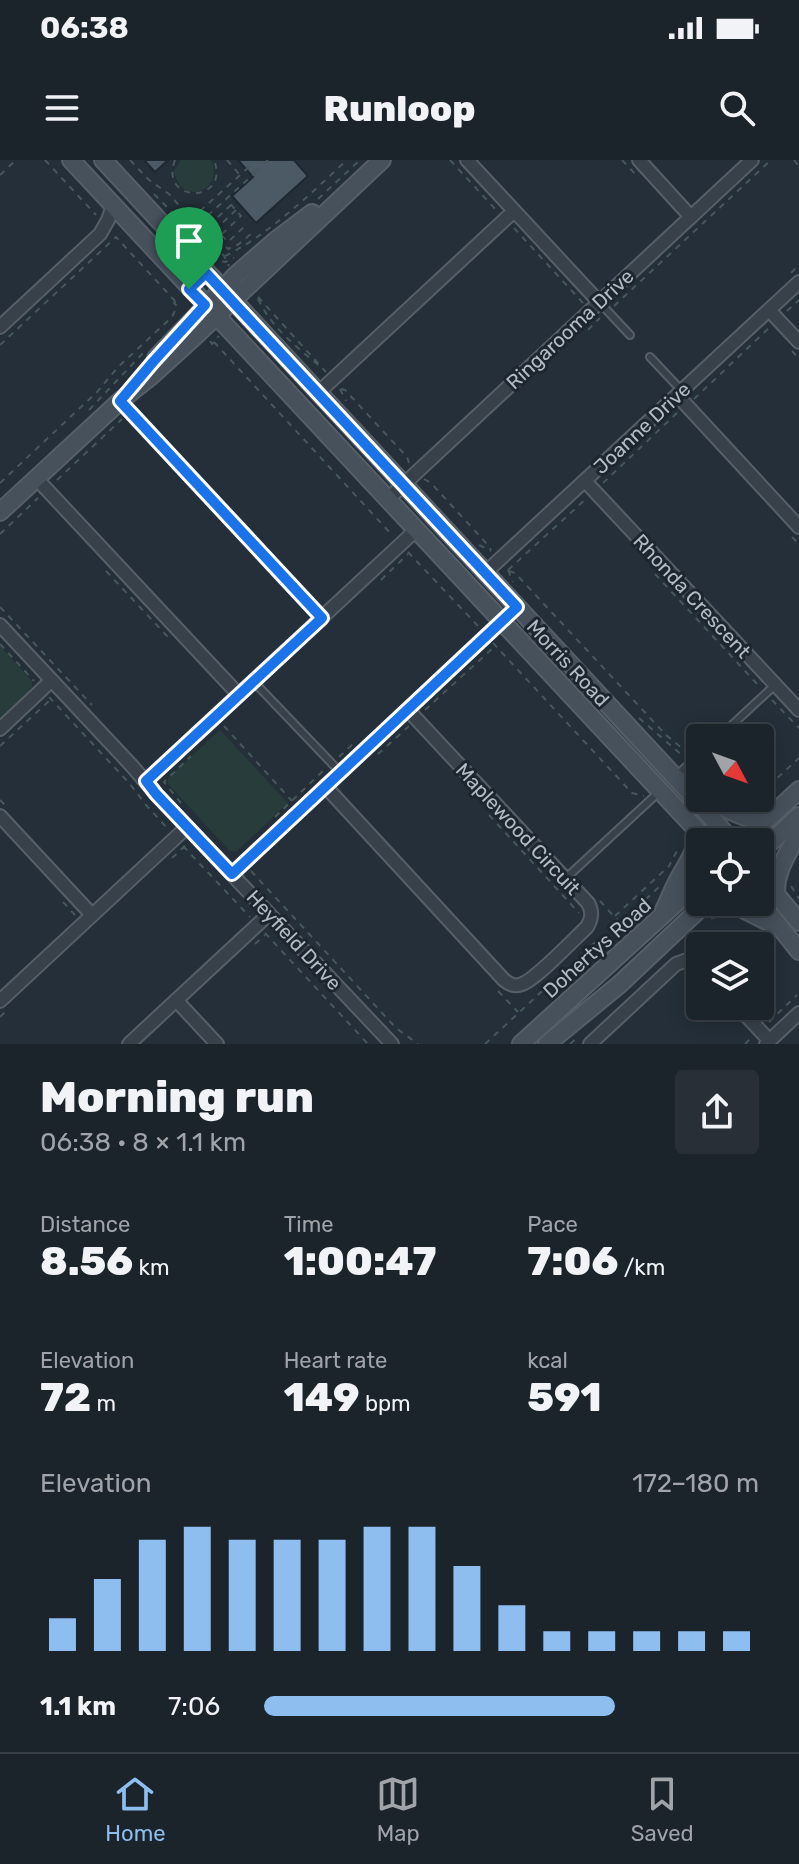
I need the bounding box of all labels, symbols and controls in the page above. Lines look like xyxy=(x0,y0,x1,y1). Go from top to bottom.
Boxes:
text: 06:38 xyxy=(40,10,129,46)
icon: menu xyxy=(40,86,84,130)
icon: search xyxy=(715,86,759,130)
text: Runloop xyxy=(323,87,476,130)
pin xyxy=(155,207,223,289)
icon: arrive xyxy=(167,219,211,263)
street label: Ringarooma Drive xyxy=(501,264,639,394)
street label: Joanne Drive xyxy=(589,377,695,479)
street label: Rhonda Crescent xyxy=(628,529,756,663)
street label: Morris Road xyxy=(522,615,614,711)
north arrow xyxy=(686,724,774,812)
map controls xyxy=(686,724,774,1020)
street label: Maplewood Circuit xyxy=(451,758,585,900)
button: locate xyxy=(686,828,774,916)
street label: Heyfield Drive xyxy=(242,885,346,995)
street label: Dohertys Road xyxy=(538,893,656,1003)
button: layers xyxy=(686,932,774,1020)
button: share xyxy=(675,1070,759,1154)
text: Morning run xyxy=(40,1071,314,1123)
text: 06:38 · 8 × 1.1 km xyxy=(40,1127,246,1158)
text: Distance xyxy=(40,1211,130,1238)
text: Time xyxy=(284,1211,334,1238)
text: Pace xyxy=(527,1211,578,1238)
text: 8.56 xyxy=(40,1238,133,1285)
text: 1:00:47 xyxy=(284,1238,436,1285)
text: 7:06 xyxy=(527,1238,618,1285)
text: km xyxy=(133,1254,169,1281)
text: /km xyxy=(618,1254,665,1281)
text: Elevation xyxy=(40,1347,134,1374)
text: Heart rate xyxy=(284,1347,387,1374)
text: kcal xyxy=(527,1347,568,1374)
text: 72 xyxy=(40,1374,91,1421)
text: 149 xyxy=(284,1374,360,1421)
text: 591 xyxy=(527,1374,602,1421)
text: m xyxy=(91,1390,116,1417)
text: bpm xyxy=(360,1390,411,1417)
text: Elevation xyxy=(40,1468,151,1499)
text: 172–180 m xyxy=(632,1468,759,1499)
text: 1.1 km xyxy=(40,1691,116,1722)
text: 7:06 xyxy=(168,1691,220,1722)
tab: Home xyxy=(105,1772,166,1847)
tab: Map xyxy=(376,1772,420,1847)
tab: Saved xyxy=(631,1772,694,1847)

